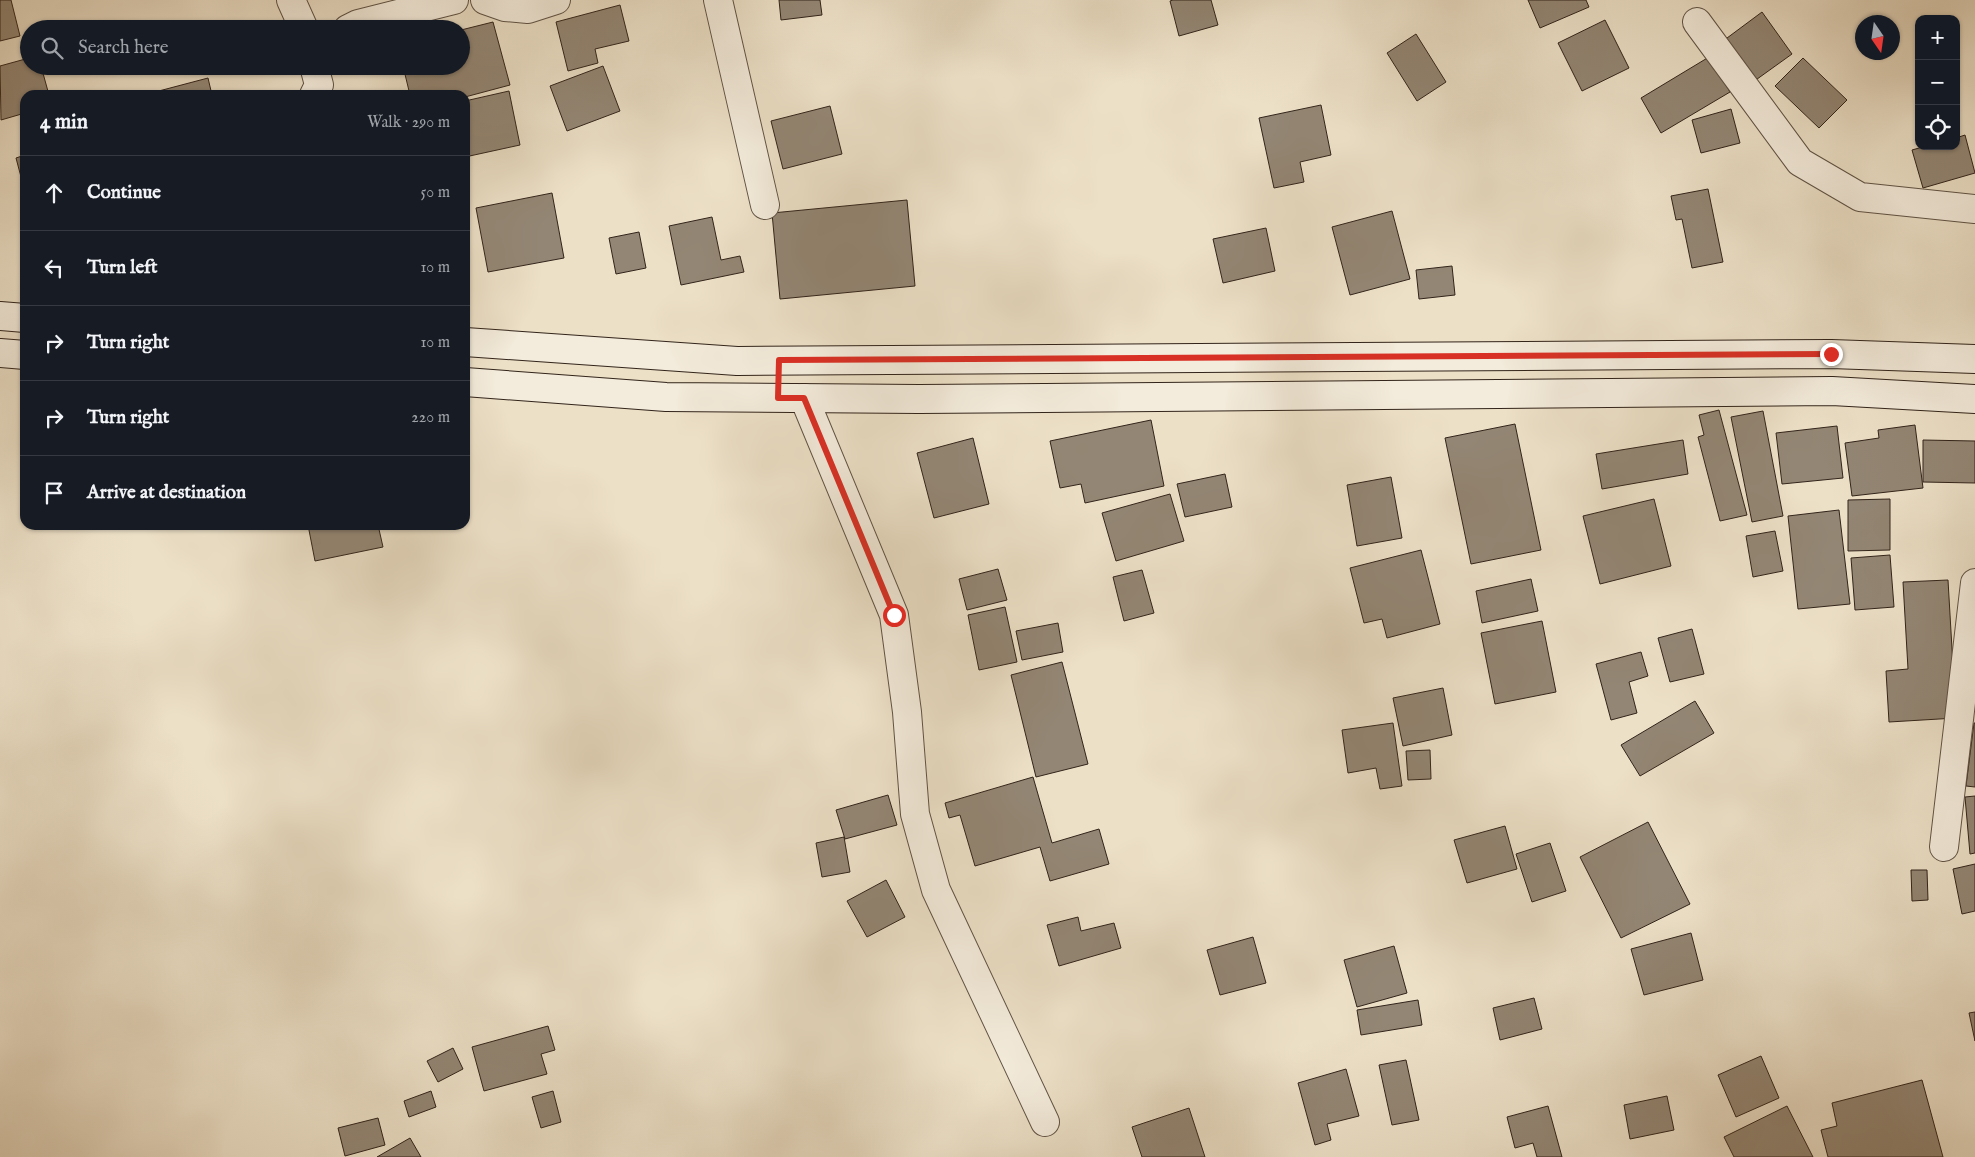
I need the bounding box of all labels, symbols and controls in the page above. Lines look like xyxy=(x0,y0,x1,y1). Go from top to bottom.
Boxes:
north arrow xyxy=(1855,15,1900,60)
map controls xyxy=(1915,15,1960,150)
button: + xyxy=(1915,15,1960,60)
search box xyxy=(20,20,470,75)
icon: search xyxy=(38,34,66,62)
text: Search here xyxy=(78,36,169,60)
button: − xyxy=(1915,60,1960,105)
button: locate xyxy=(1915,105,1960,150)
text: 4 min xyxy=(40,109,88,136)
text: Walk · 290 m xyxy=(367,113,450,133)
icon: ahead xyxy=(40,179,68,207)
text: Continue xyxy=(87,181,161,205)
text: 50 m xyxy=(421,183,450,203)
icon: left xyxy=(40,254,68,282)
text: Turn left xyxy=(87,256,158,280)
text: 10 m xyxy=(420,258,450,278)
icon: right xyxy=(40,329,68,357)
text: Turn right xyxy=(87,331,169,355)
text: 10 m xyxy=(420,333,450,353)
route end xyxy=(1820,343,1843,366)
icon: right xyxy=(40,404,68,432)
text: Turn right xyxy=(87,406,169,430)
text: 220 m xyxy=(411,408,450,428)
icon: arrive xyxy=(40,479,68,507)
text: Arrive at destination xyxy=(87,481,246,505)
route start xyxy=(883,604,906,627)

